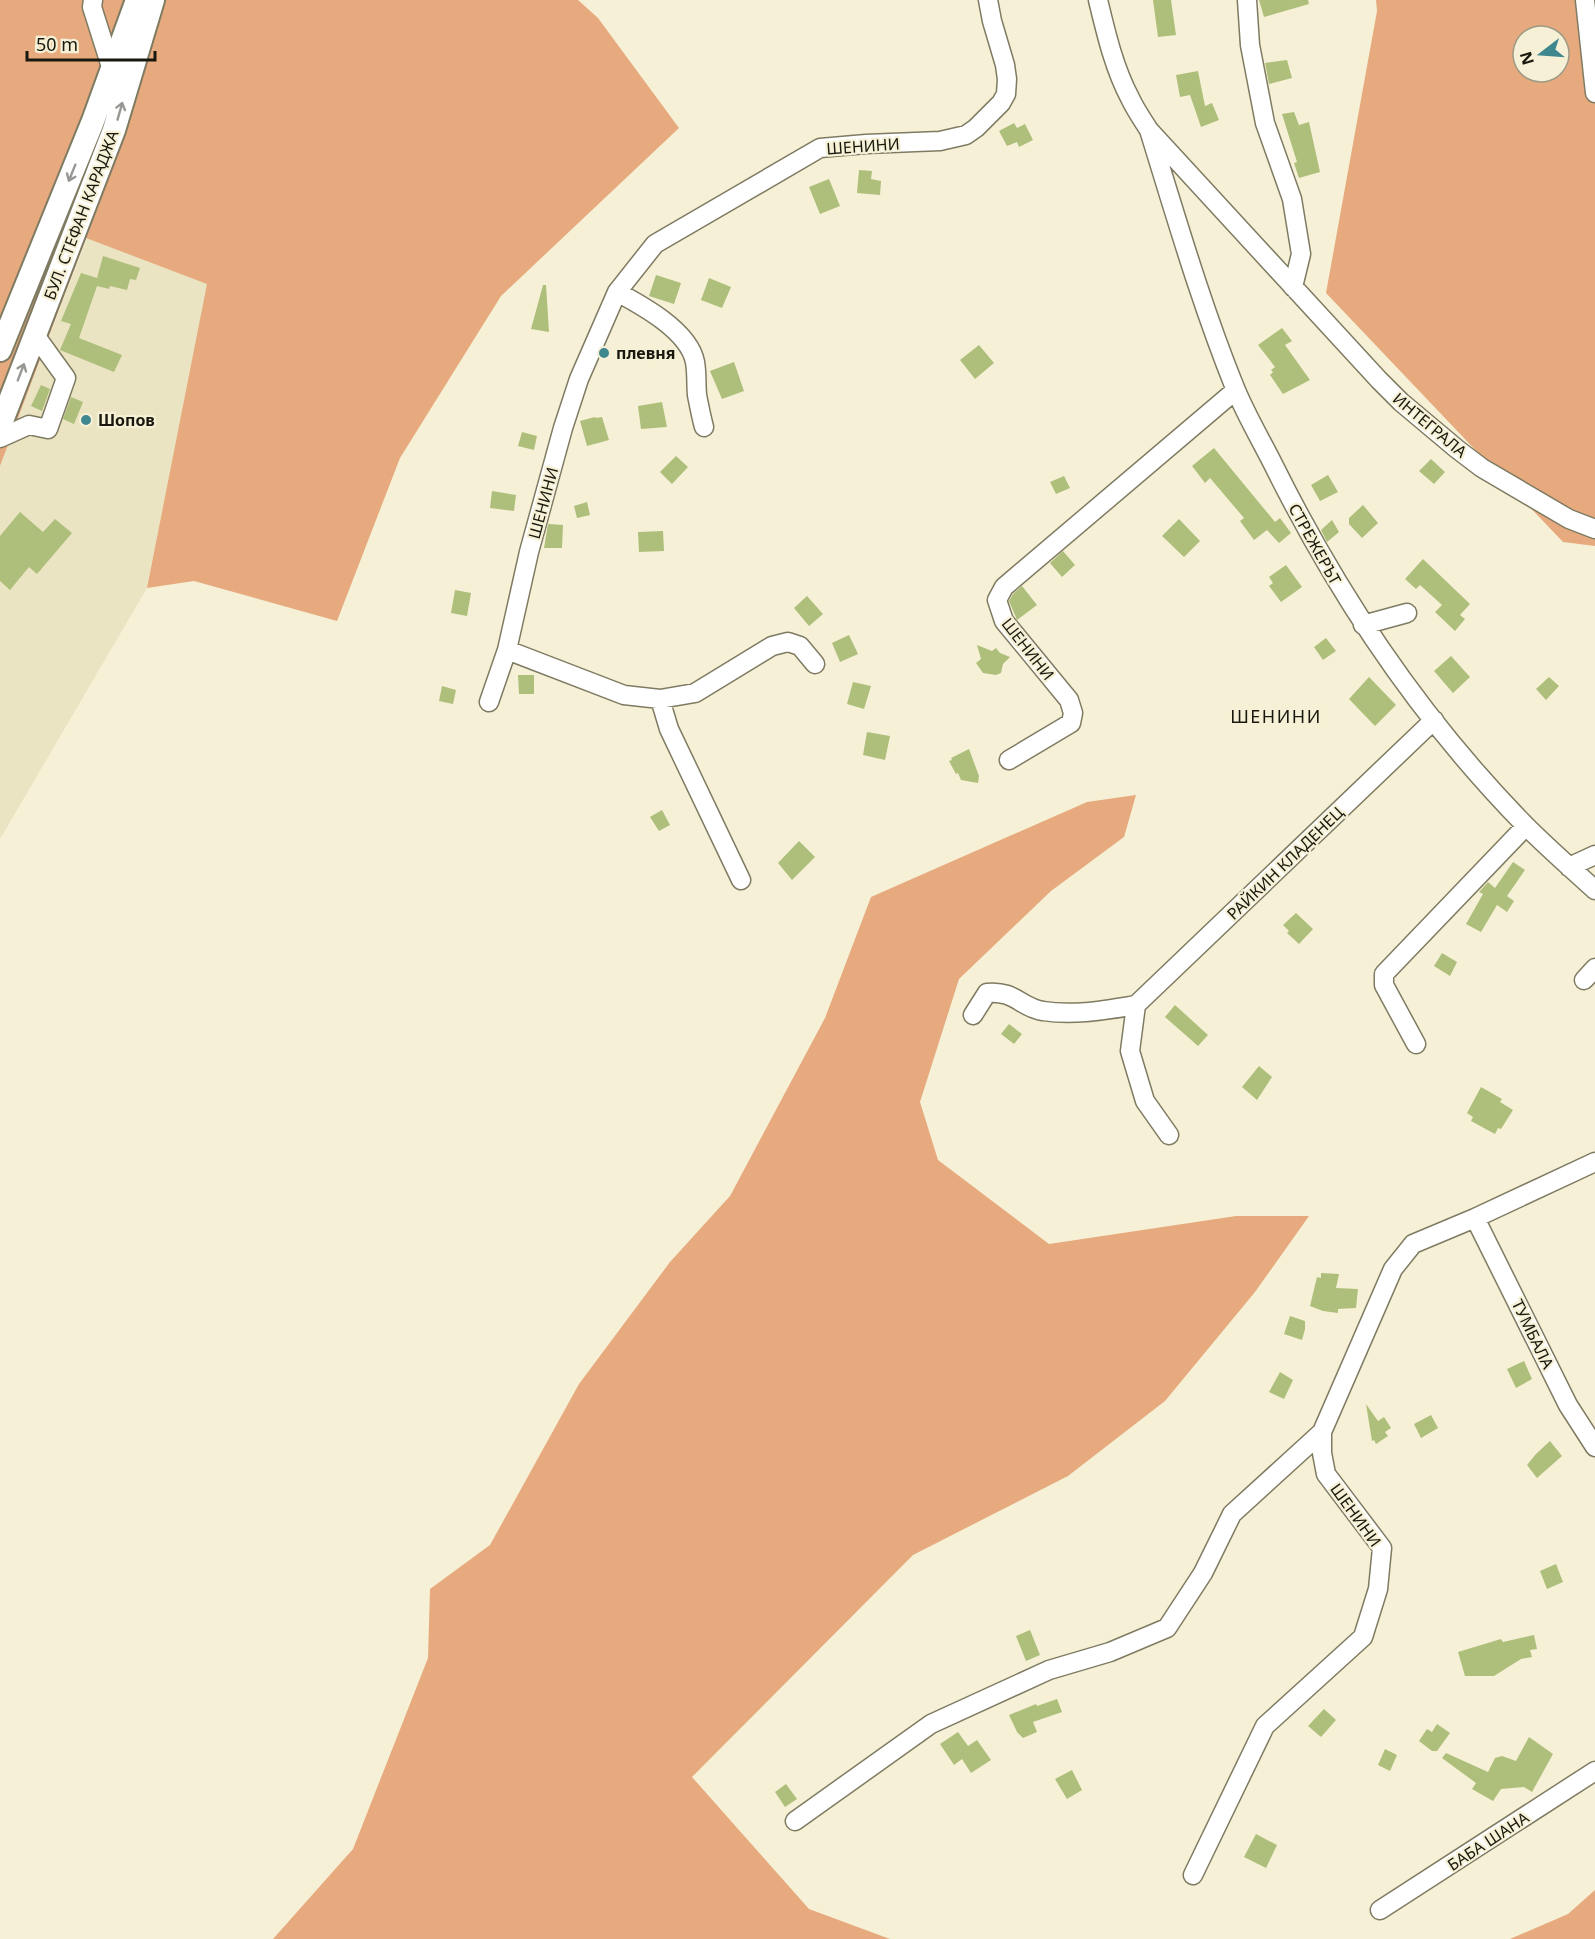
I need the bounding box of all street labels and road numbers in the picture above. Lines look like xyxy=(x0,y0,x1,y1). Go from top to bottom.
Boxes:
street label: БУЛ. СТЕФАН КАРАДЖА xyxy=(38,126,124,303)
street label: ШЕНИНИ xyxy=(826,132,900,160)
street label: ИНТЕГРАЛА xyxy=(1388,388,1472,463)
street label: ШЕНИНИ xyxy=(523,465,563,541)
street label: СТРЕЖЕРЪТ xyxy=(1284,499,1346,589)
street label: ШЕНИНИ xyxy=(997,613,1059,685)
street label: РАЙКИН КЛАДЕНЕЦ xyxy=(1222,802,1348,924)
street label: ТУМБАЛА xyxy=(1507,1296,1560,1373)
street label: ШЕНИНИ xyxy=(1326,1479,1386,1551)
street label: БАБА ШАНА xyxy=(1443,1806,1534,1876)

